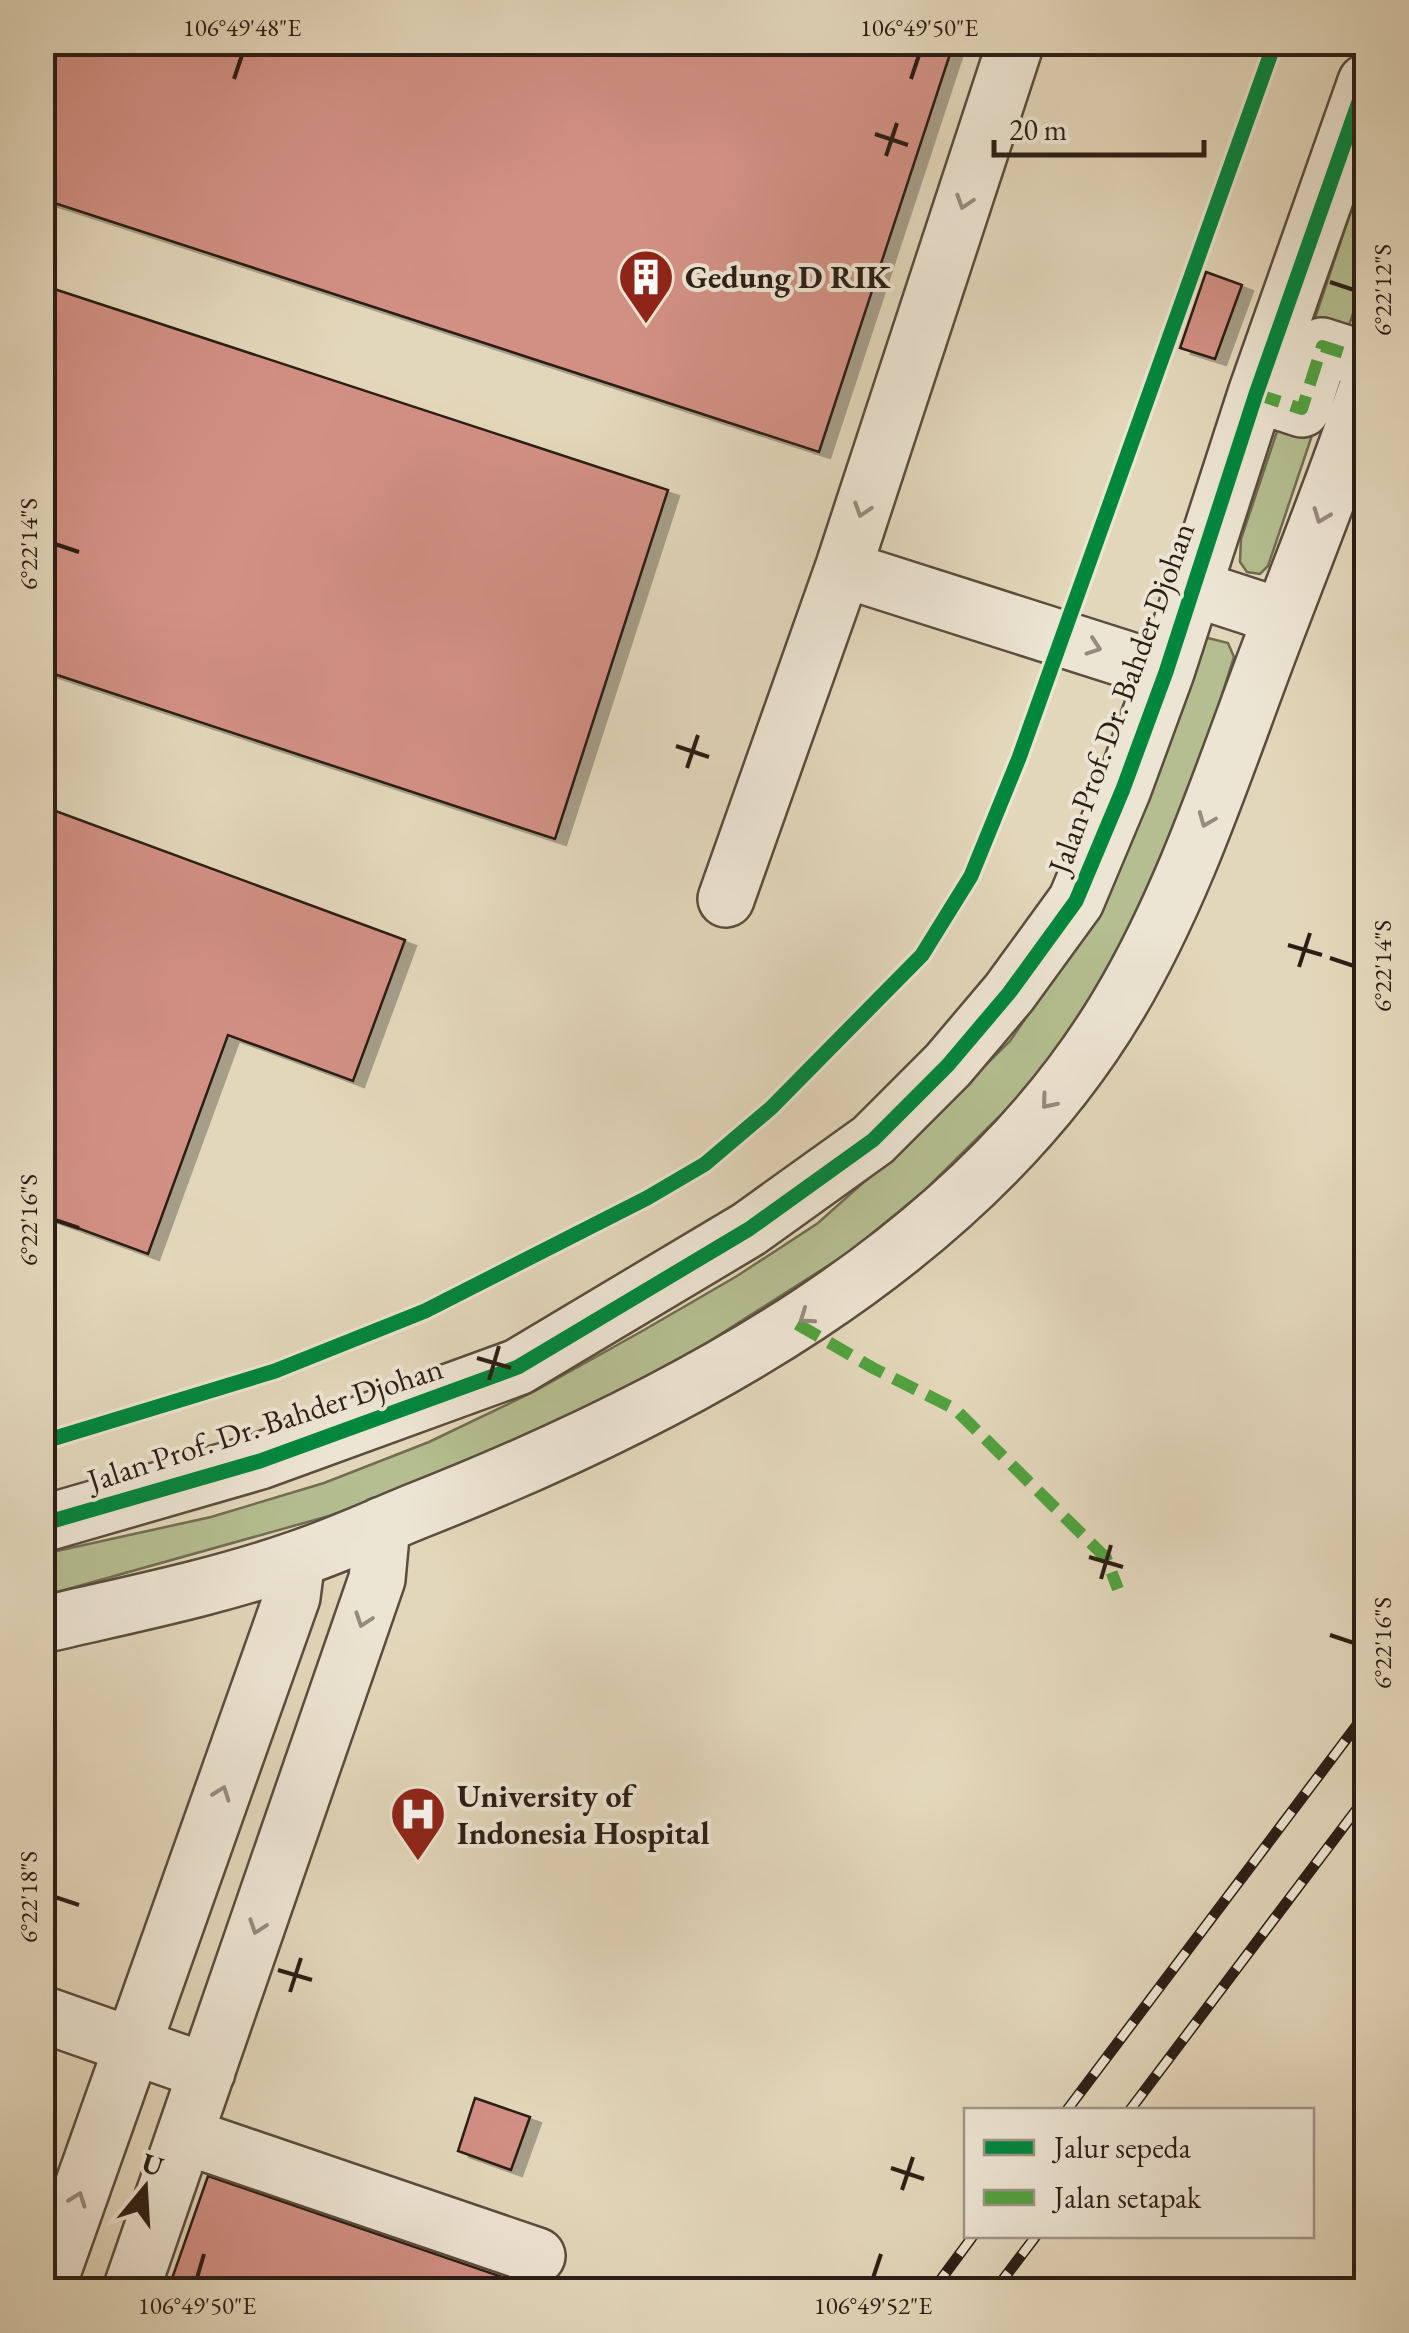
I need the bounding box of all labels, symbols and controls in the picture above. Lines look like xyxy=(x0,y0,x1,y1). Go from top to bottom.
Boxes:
text: 106°49'48"E xyxy=(183,11,301,43)
text: 106°49'50"E xyxy=(860,11,978,43)
scale bar xyxy=(994,95,1204,157)
text: 20 m xyxy=(1009,110,1067,149)
one-way arrow xyxy=(955,192,975,209)
text: 6°22'12"S xyxy=(1366,244,1398,336)
building icon: Gedung D RIK xyxy=(616,247,676,326)
place label: Gedung D RIK xyxy=(685,256,891,298)
text: 6°22'14"S xyxy=(12,498,44,590)
one-way arrow xyxy=(853,501,873,518)
one-way arrow xyxy=(1312,506,1332,523)
street label: Jalan Prof. Dr. Bahder Djohan xyxy=(1037,517,1204,882)
one-way arrow xyxy=(1084,636,1101,656)
one-way arrow xyxy=(1198,809,1218,827)
text: 6°22'14"S xyxy=(1366,920,1398,1012)
one-way arrow xyxy=(1042,1090,1060,1109)
text: 6°22'16"S xyxy=(12,1174,44,1266)
one-way arrow xyxy=(799,1305,817,1323)
street label: Jalan Prof. Dr. Bahder Djohan xyxy=(79,1347,448,1502)
text: 6°22'16"S xyxy=(1366,1597,1398,1689)
one-way arrow xyxy=(354,1611,374,1628)
place label: University of Indonesia Hospital xyxy=(457,1775,710,1854)
hospital icon: University of Indonesia Hospital xyxy=(388,1784,448,1863)
one-way arrow xyxy=(210,1786,231,1803)
text: 6°22'18"S xyxy=(12,1851,44,1943)
one-way arrow xyxy=(248,1918,268,1935)
legend xyxy=(964,2108,1314,2238)
text: Jalur sepeda xyxy=(1051,2128,1191,2167)
north arrow xyxy=(95,2138,195,2238)
text: U xyxy=(137,2144,168,2185)
text: Jalan setapak xyxy=(1051,2178,1202,2217)
one-way arrow xyxy=(66,2191,87,2208)
text: 106°49'50"E xyxy=(138,2289,256,2321)
text: 106°49'52"E xyxy=(814,2289,932,2321)

